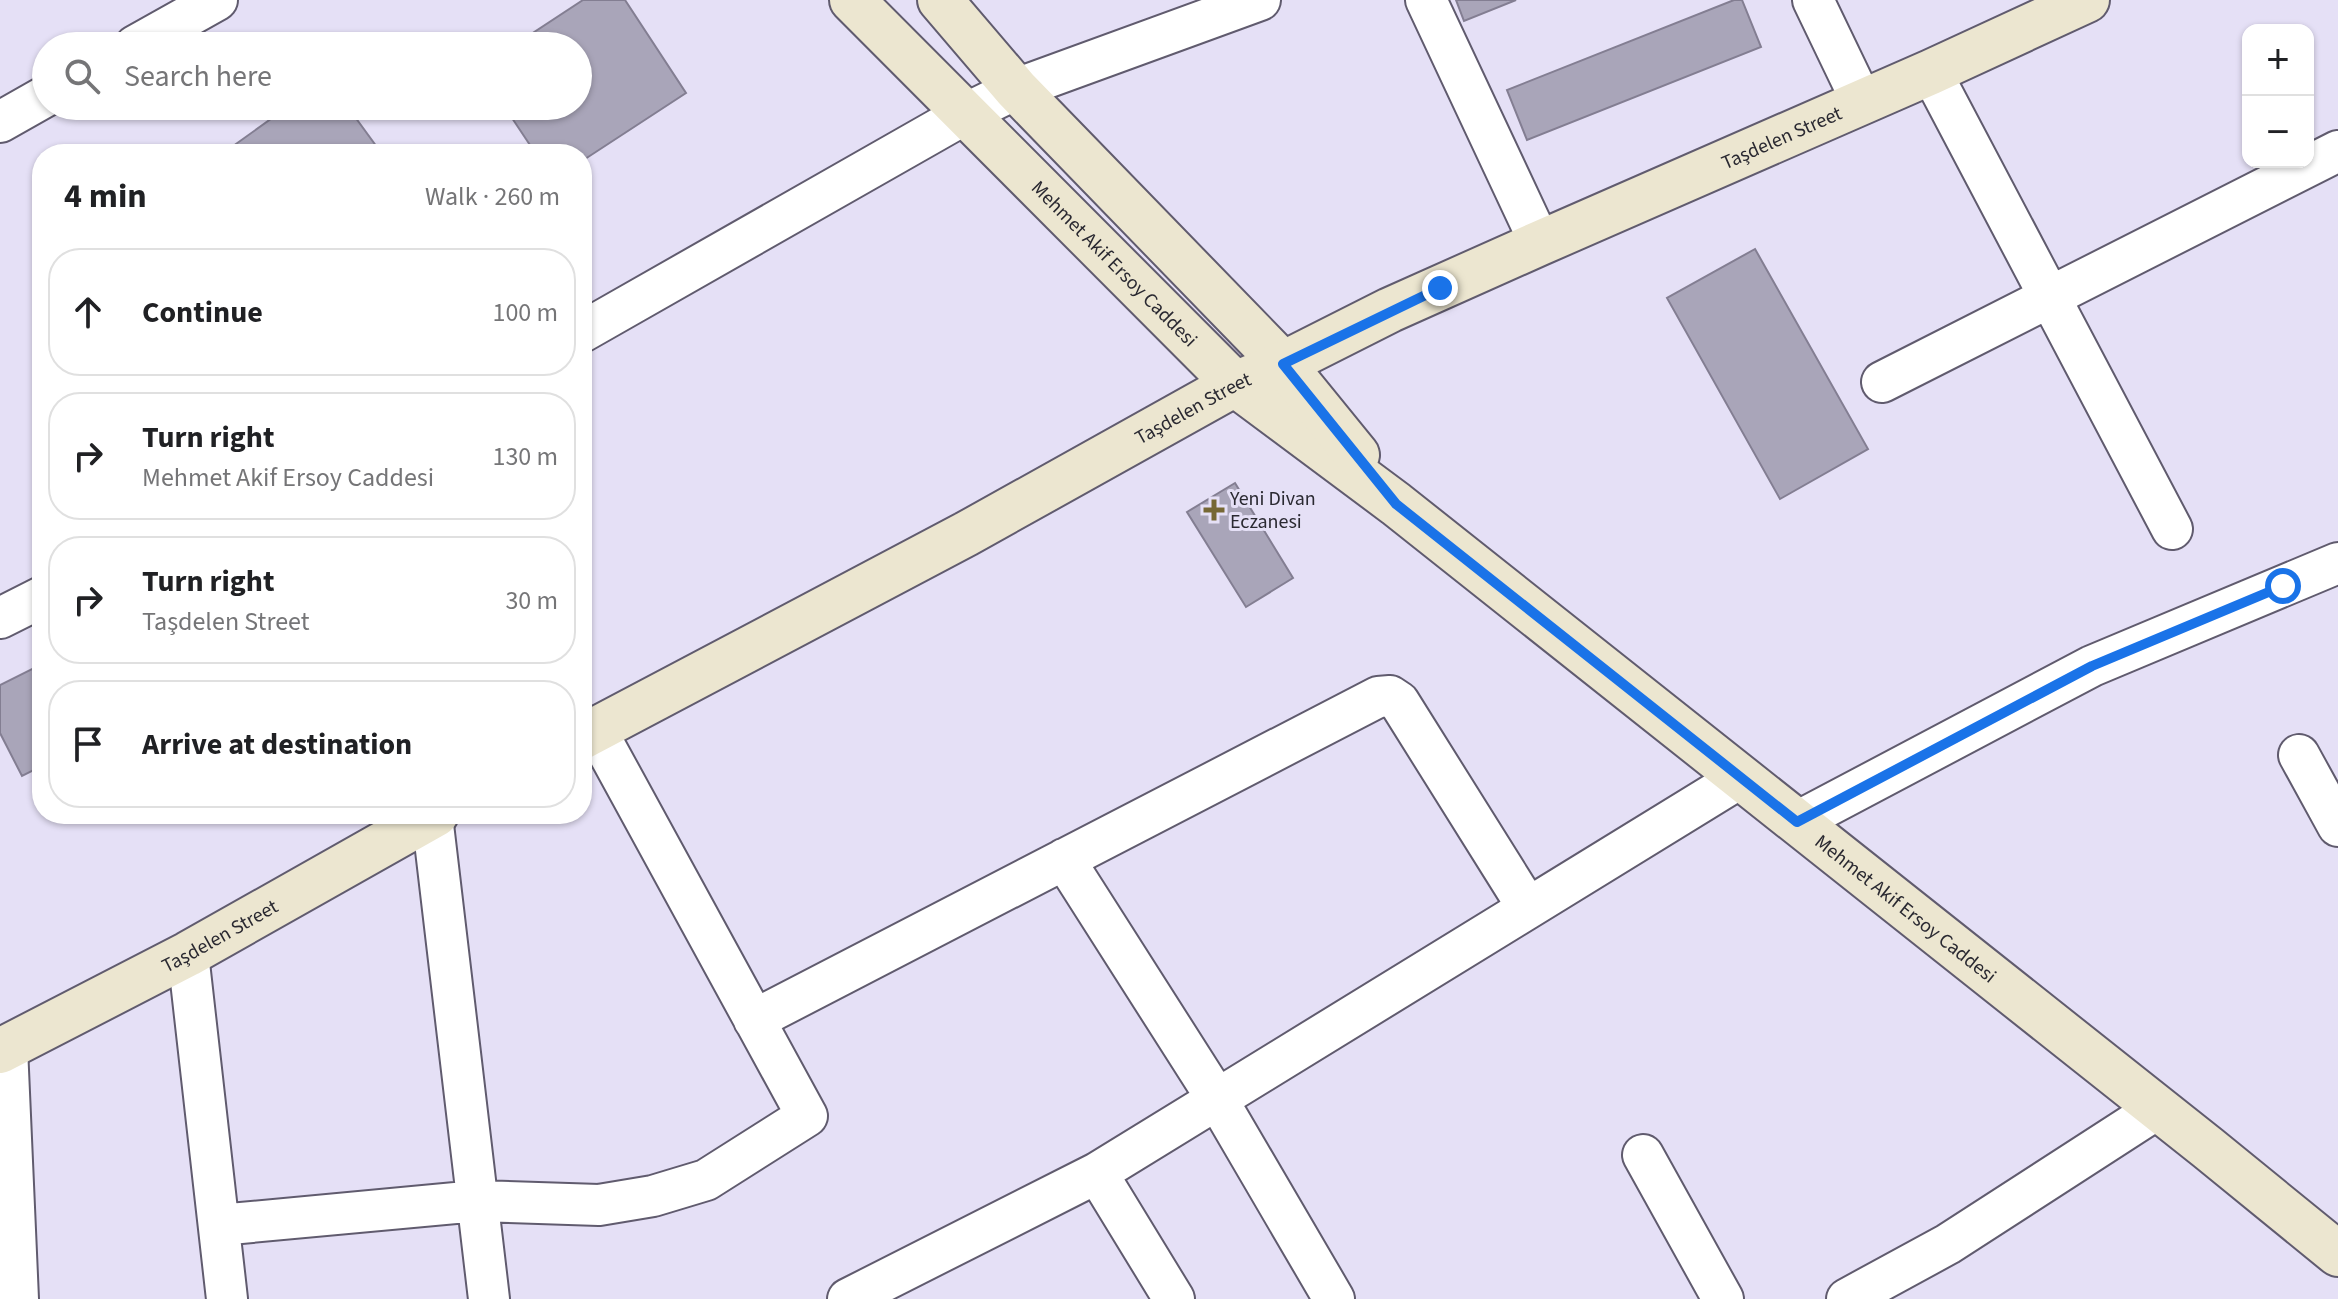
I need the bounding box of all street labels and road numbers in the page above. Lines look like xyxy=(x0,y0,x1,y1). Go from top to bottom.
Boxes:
street label: Taşdelen Street xyxy=(1717,100,1847,177)
street label: Mehmet Akif Ersoy Caddesi xyxy=(1025,175,1203,354)
street label: Taşdelen Street xyxy=(1130,366,1256,452)
street label: Mehmet Akif Ersoy Caddesi xyxy=(1809,828,2002,990)
street label: Taşdelen Street xyxy=(157,893,283,980)

